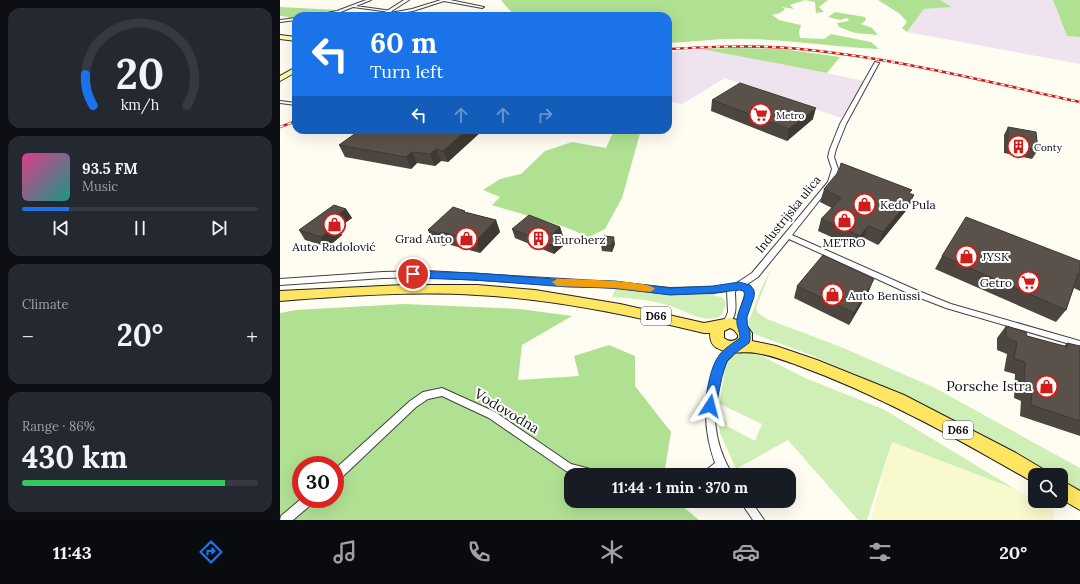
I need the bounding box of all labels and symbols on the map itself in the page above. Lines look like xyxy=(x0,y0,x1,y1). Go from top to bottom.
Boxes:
supermarket icon: Metro xyxy=(748,102,774,128)
place label: Metro xyxy=(776,109,805,122)
building icon: Conty xyxy=(1005,134,1031,160)
place label: Conty xyxy=(1034,141,1063,154)
street label: Industrijska ulica xyxy=(752,172,824,256)
shop icon: Kedo Pula xyxy=(852,191,878,217)
place label: Kedo Pula xyxy=(880,197,936,212)
shop icon: METRO xyxy=(831,208,857,234)
shop icon: Auto Radolović xyxy=(321,212,347,238)
shop icon: Grad Auto xyxy=(454,225,480,251)
building icon: Euroherz xyxy=(525,226,551,252)
place label: Grad Auto xyxy=(395,231,452,246)
place label: Euroherz xyxy=(554,232,606,247)
place label: METRO xyxy=(822,235,866,250)
place label: Auto Radolović xyxy=(291,239,376,254)
shop icon: JYSK xyxy=(953,243,979,269)
place label: JYSK xyxy=(981,249,1010,264)
pin xyxy=(396,257,430,291)
supermarket icon: Getro xyxy=(1015,269,1041,295)
place label: Getro xyxy=(980,275,1012,290)
shop icon: Auto Benussi xyxy=(819,282,845,308)
place label: Auto Benussi xyxy=(847,288,920,303)
road number: D66 xyxy=(641,307,671,325)
shop icon: Porsche Istra xyxy=(1034,373,1060,399)
place label: Porsche Istra xyxy=(946,377,1032,395)
street label: Vodovodna xyxy=(470,384,543,437)
position arrow xyxy=(689,385,731,427)
road number: D66 xyxy=(943,421,973,439)
speed limit sign: 30 xyxy=(292,456,344,508)

